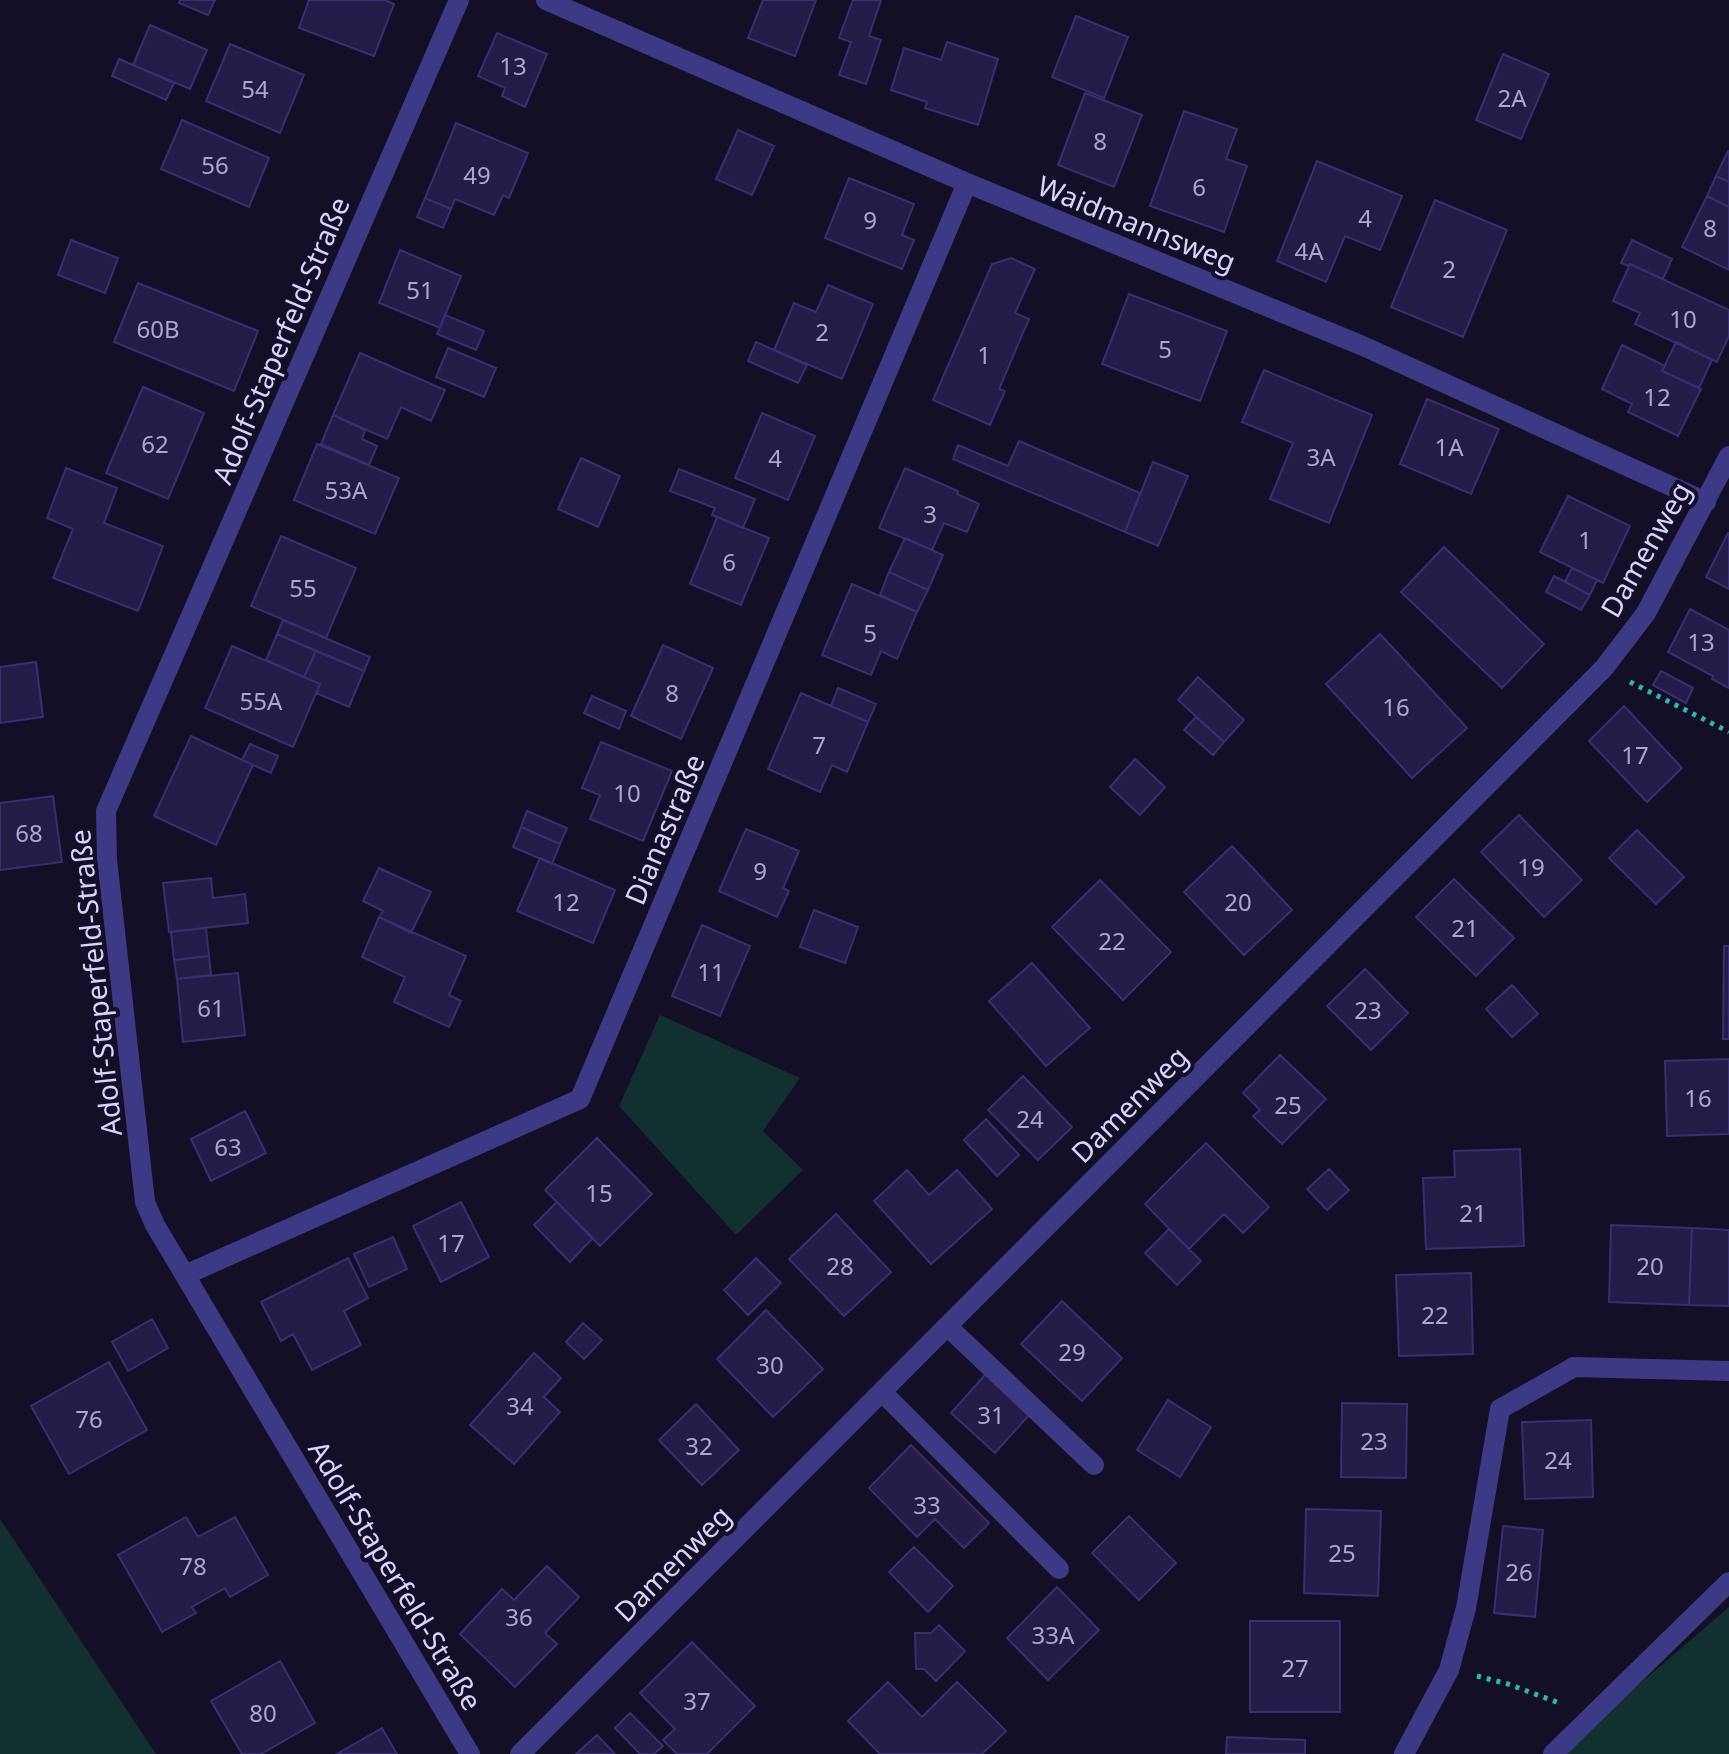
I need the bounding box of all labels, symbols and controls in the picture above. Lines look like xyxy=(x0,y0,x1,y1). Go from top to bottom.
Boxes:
house number: 13 xyxy=(499,49,527,82)
house number: 54 xyxy=(241,72,269,105)
house number: 2A xyxy=(1497,81,1527,114)
house number: 8 xyxy=(1093,124,1107,157)
house number: 56 xyxy=(201,148,229,181)
house number: 49 xyxy=(463,158,491,191)
street label: Waidmannsweg xyxy=(1032,166,1242,280)
house number: 6 xyxy=(1192,170,1206,203)
street label: Adolf-Staperfeld-Straße xyxy=(202,191,358,489)
house number: 4 xyxy=(1358,201,1372,234)
house number: 9 xyxy=(863,203,877,236)
house number: 8 xyxy=(1703,211,1717,244)
house number: 4A xyxy=(1294,234,1324,267)
house number: 2 xyxy=(1442,252,1456,285)
house number: 51 xyxy=(406,273,434,306)
house number: 10 xyxy=(1669,302,1697,335)
house number: 60B xyxy=(136,312,180,345)
house number: 2 xyxy=(815,315,829,348)
house number: 5 xyxy=(1158,332,1172,365)
house number: 1 xyxy=(977,338,991,371)
house number: 12 xyxy=(1643,380,1671,413)
house number: 62 xyxy=(141,427,169,460)
house number: 1A xyxy=(1434,430,1464,463)
house number: 3A xyxy=(1306,440,1336,473)
house number: 4 xyxy=(768,441,782,474)
house number: 53A xyxy=(325,473,368,506)
street label: Damenweg xyxy=(1591,474,1699,624)
house number: 3 xyxy=(923,497,937,530)
house number: 1 xyxy=(1578,523,1592,556)
house number: 6 xyxy=(722,545,736,578)
house number: 55 xyxy=(289,571,317,604)
house number: 5 xyxy=(863,616,877,649)
house number: 13 xyxy=(1687,625,1715,658)
house number: 8 xyxy=(665,676,679,709)
house number: 55A xyxy=(240,684,283,717)
house number: 16 xyxy=(1382,690,1410,723)
house number: 7 xyxy=(812,728,826,761)
house number: 17 xyxy=(1621,738,1649,771)
street label: Dianastraße xyxy=(615,748,713,910)
house number: 10 xyxy=(613,776,641,809)
house number: 68 xyxy=(15,816,43,849)
street label: Adolf-Staperfeld-Straße xyxy=(60,828,130,1138)
house number: 19 xyxy=(1517,850,1545,883)
house number: 9 xyxy=(753,854,767,887)
house number: 12 xyxy=(552,885,580,918)
house number: 20 xyxy=(1224,885,1252,918)
house number: 21 xyxy=(1451,911,1479,944)
house number: 22 xyxy=(1098,924,1126,957)
house number: 11 xyxy=(697,955,725,988)
house number: 61 xyxy=(197,991,225,1024)
house number: 23 xyxy=(1354,993,1382,1026)
street label: Damenweg xyxy=(1062,1037,1196,1171)
house number: 16 xyxy=(1684,1081,1712,1114)
house number: 25 xyxy=(1274,1088,1302,1121)
house number: 24 xyxy=(1016,1102,1044,1135)
house number: 63 xyxy=(214,1130,242,1163)
house number: 15 xyxy=(585,1176,613,1209)
house number: 21 xyxy=(1459,1196,1487,1229)
house number: 17 xyxy=(437,1226,465,1259)
house number: 28 xyxy=(826,1249,854,1282)
house number: 20 xyxy=(1636,1249,1664,1282)
house number: 22 xyxy=(1421,1298,1449,1331)
house number: 29 xyxy=(1058,1335,1086,1368)
house number: 30 xyxy=(756,1348,784,1381)
house number: 34 xyxy=(506,1389,534,1422)
house number: 31 xyxy=(977,1398,1005,1431)
house number: 76 xyxy=(75,1402,103,1435)
house number: 23 xyxy=(1360,1424,1388,1457)
house number: 32 xyxy=(685,1429,713,1462)
street label: Adolf-Staperfeld-Straße xyxy=(300,1433,492,1717)
house number: 24 xyxy=(1544,1443,1572,1476)
house number: 33 xyxy=(913,1488,941,1521)
street label: Damenweg xyxy=(605,1496,739,1630)
house number: 25 xyxy=(1328,1536,1356,1569)
house number: 78 xyxy=(179,1549,207,1582)
house number: 26 xyxy=(1505,1555,1533,1588)
house number: 36 xyxy=(505,1600,533,1633)
house number: 33A xyxy=(1032,1618,1075,1651)
house number: 27 xyxy=(1281,1651,1309,1684)
house number: 37 xyxy=(683,1684,711,1717)
house number: 80 xyxy=(249,1696,277,1729)

